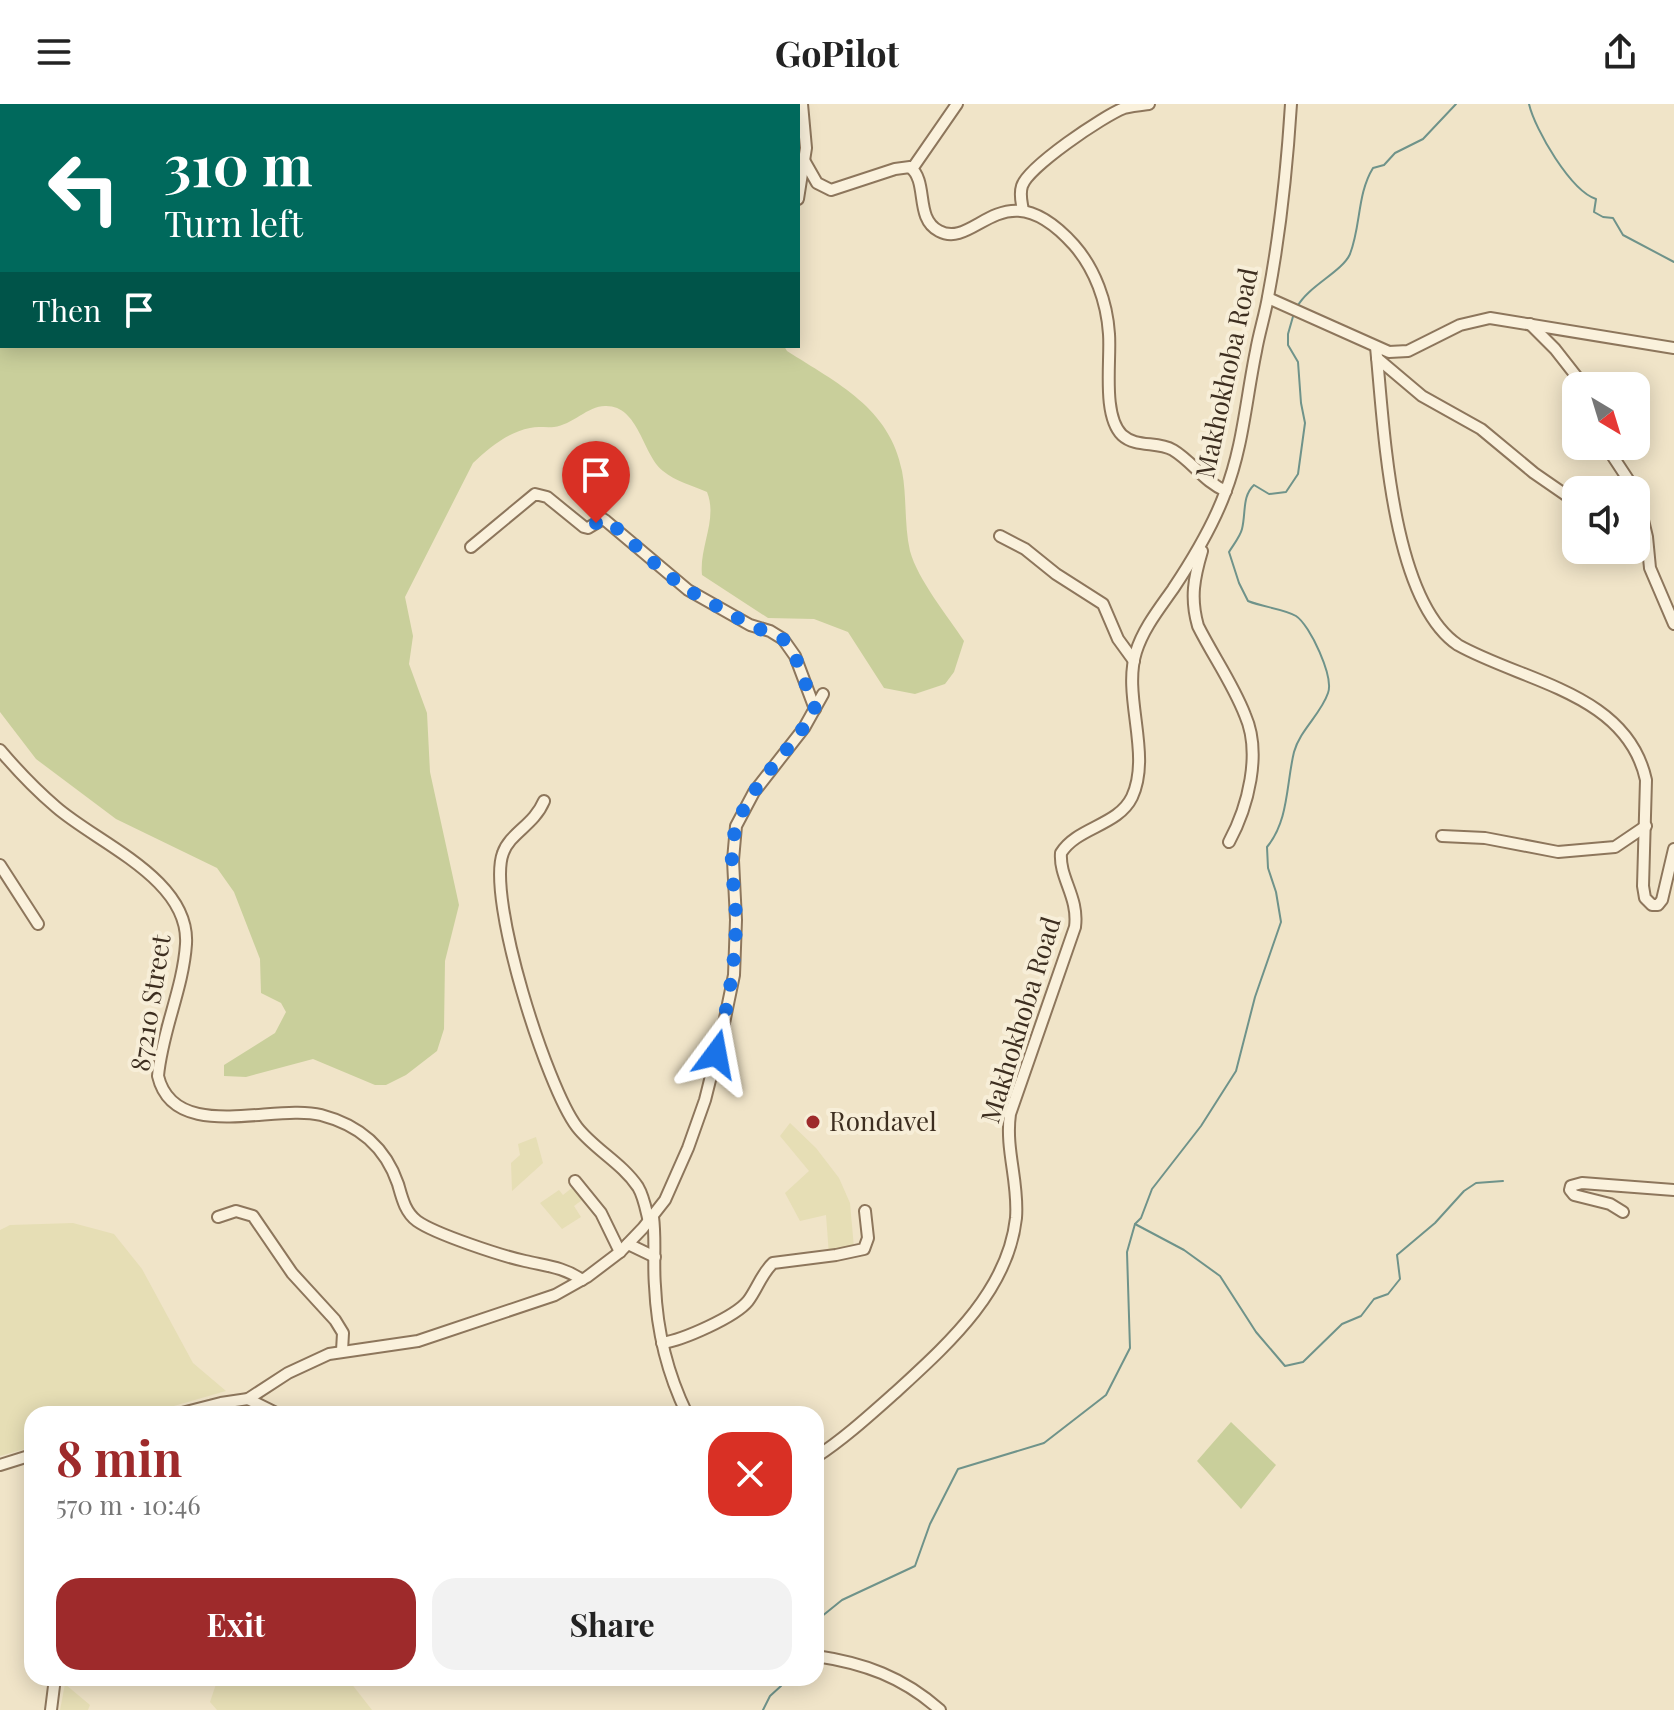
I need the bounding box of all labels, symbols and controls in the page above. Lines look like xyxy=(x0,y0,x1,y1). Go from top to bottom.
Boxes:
text: GoPilot xyxy=(775,28,899,76)
icon: menu xyxy=(32,30,76,74)
icon: share xyxy=(1598,30,1642,74)
text: 310 m xyxy=(164,126,313,201)
icon: left xyxy=(32,136,136,240)
text: Turn left xyxy=(164,198,303,246)
street label: Makhokhoba Road xyxy=(1186,264,1265,481)
icon: arrive xyxy=(117,288,161,332)
text: Then xyxy=(32,290,101,330)
north arrow xyxy=(1562,372,1650,460)
map controls xyxy=(1562,372,1650,564)
pin xyxy=(562,441,630,523)
icon: arrive xyxy=(574,453,618,497)
button: sound xyxy=(1562,476,1650,564)
street label: Makhokhoba Road xyxy=(972,912,1068,1127)
street label: 87210 Street xyxy=(121,931,178,1074)
position arrow xyxy=(674,1012,758,1096)
place label: Rondavel xyxy=(829,1103,937,1138)
marker: Rondavel xyxy=(804,1113,822,1131)
text: 8 min xyxy=(56,1425,182,1489)
button: close xyxy=(708,1432,792,1516)
text: 570 m · 10:46 xyxy=(56,1487,201,1522)
button: Exit xyxy=(56,1578,416,1670)
button: Share xyxy=(432,1578,792,1670)

